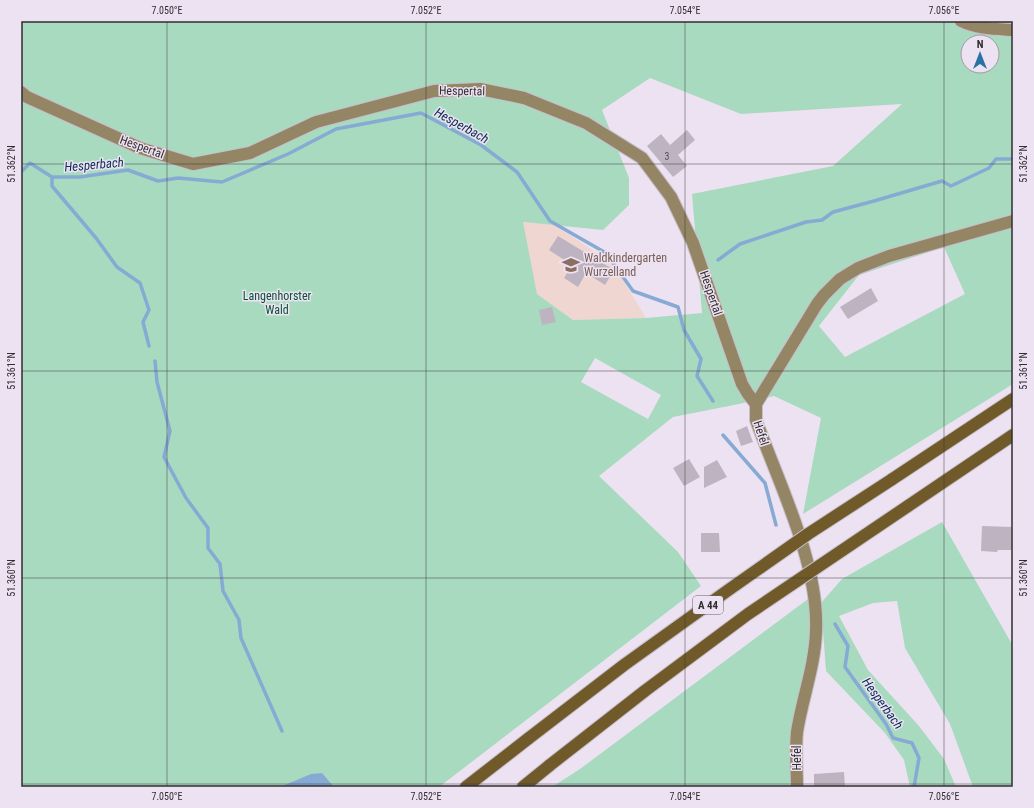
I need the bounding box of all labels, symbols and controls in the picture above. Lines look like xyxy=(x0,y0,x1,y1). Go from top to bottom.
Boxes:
text: 7.050°E xyxy=(151,5,183,16)
text: 7.052°E xyxy=(410,5,442,16)
text: 7.054°E xyxy=(669,5,701,16)
text: 7.056°E xyxy=(928,5,960,16)
north arrow xyxy=(960,34,1000,74)
text: N xyxy=(977,38,984,51)
street label: Hespertal xyxy=(439,84,485,98)
water label: Hesperbach xyxy=(432,104,491,146)
street label: Hespertal xyxy=(118,133,166,161)
text: 51.362°N xyxy=(6,145,17,183)
text: 51.362°N xyxy=(1018,145,1029,183)
house number: 3 xyxy=(665,151,670,162)
water label: Hesperbach xyxy=(64,154,124,175)
place label: Waldkindergarten Wurzelland xyxy=(584,251,667,279)
school or university icon: Waldkindergarten Wurzelland xyxy=(561,255,581,275)
street label: Hespertal xyxy=(697,269,725,317)
park label: Langenhorster Wald xyxy=(243,289,312,317)
text: 51.361°N xyxy=(6,352,17,390)
text: 51.361°N xyxy=(1018,352,1029,390)
street label: Hefel xyxy=(750,419,772,447)
text: 51.360°N xyxy=(6,559,17,597)
text: 51.360°N xyxy=(1018,559,1029,597)
road number: A 44 xyxy=(693,596,723,614)
water label: Hesperbach xyxy=(859,675,906,732)
street label: Hefel xyxy=(790,745,804,771)
text: 7.050°E xyxy=(151,791,183,802)
text: 7.052°E xyxy=(410,791,442,802)
text: 7.054°E xyxy=(669,791,701,802)
text: 7.056°E xyxy=(928,791,960,802)

